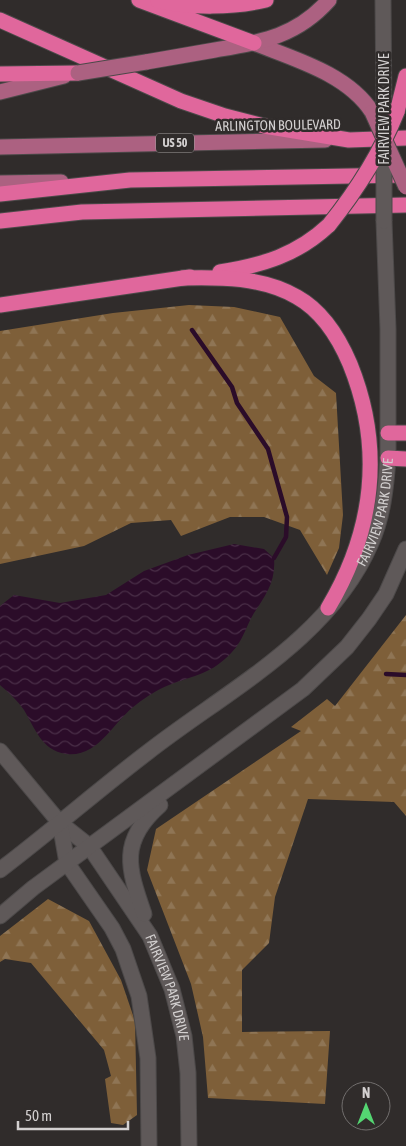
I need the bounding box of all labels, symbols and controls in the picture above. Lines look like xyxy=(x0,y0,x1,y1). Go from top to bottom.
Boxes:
street label: FAIRVIEW PARK DRIVE xyxy=(376,53,392,165)
street label: ARLINGTON BOULEVARD xyxy=(215,116,341,134)
road number: US 50 xyxy=(156,134,194,152)
street label: FAIRVIEW PARK DRIVE xyxy=(353,458,396,569)
street label: FAIRVIEW PARK DRIVE xyxy=(142,932,192,1041)
north arrow xyxy=(341,1081,391,1131)
text: N xyxy=(362,1085,370,1101)
scale bar xyxy=(18,1098,128,1130)
text: 50 m xyxy=(25,1107,52,1124)

